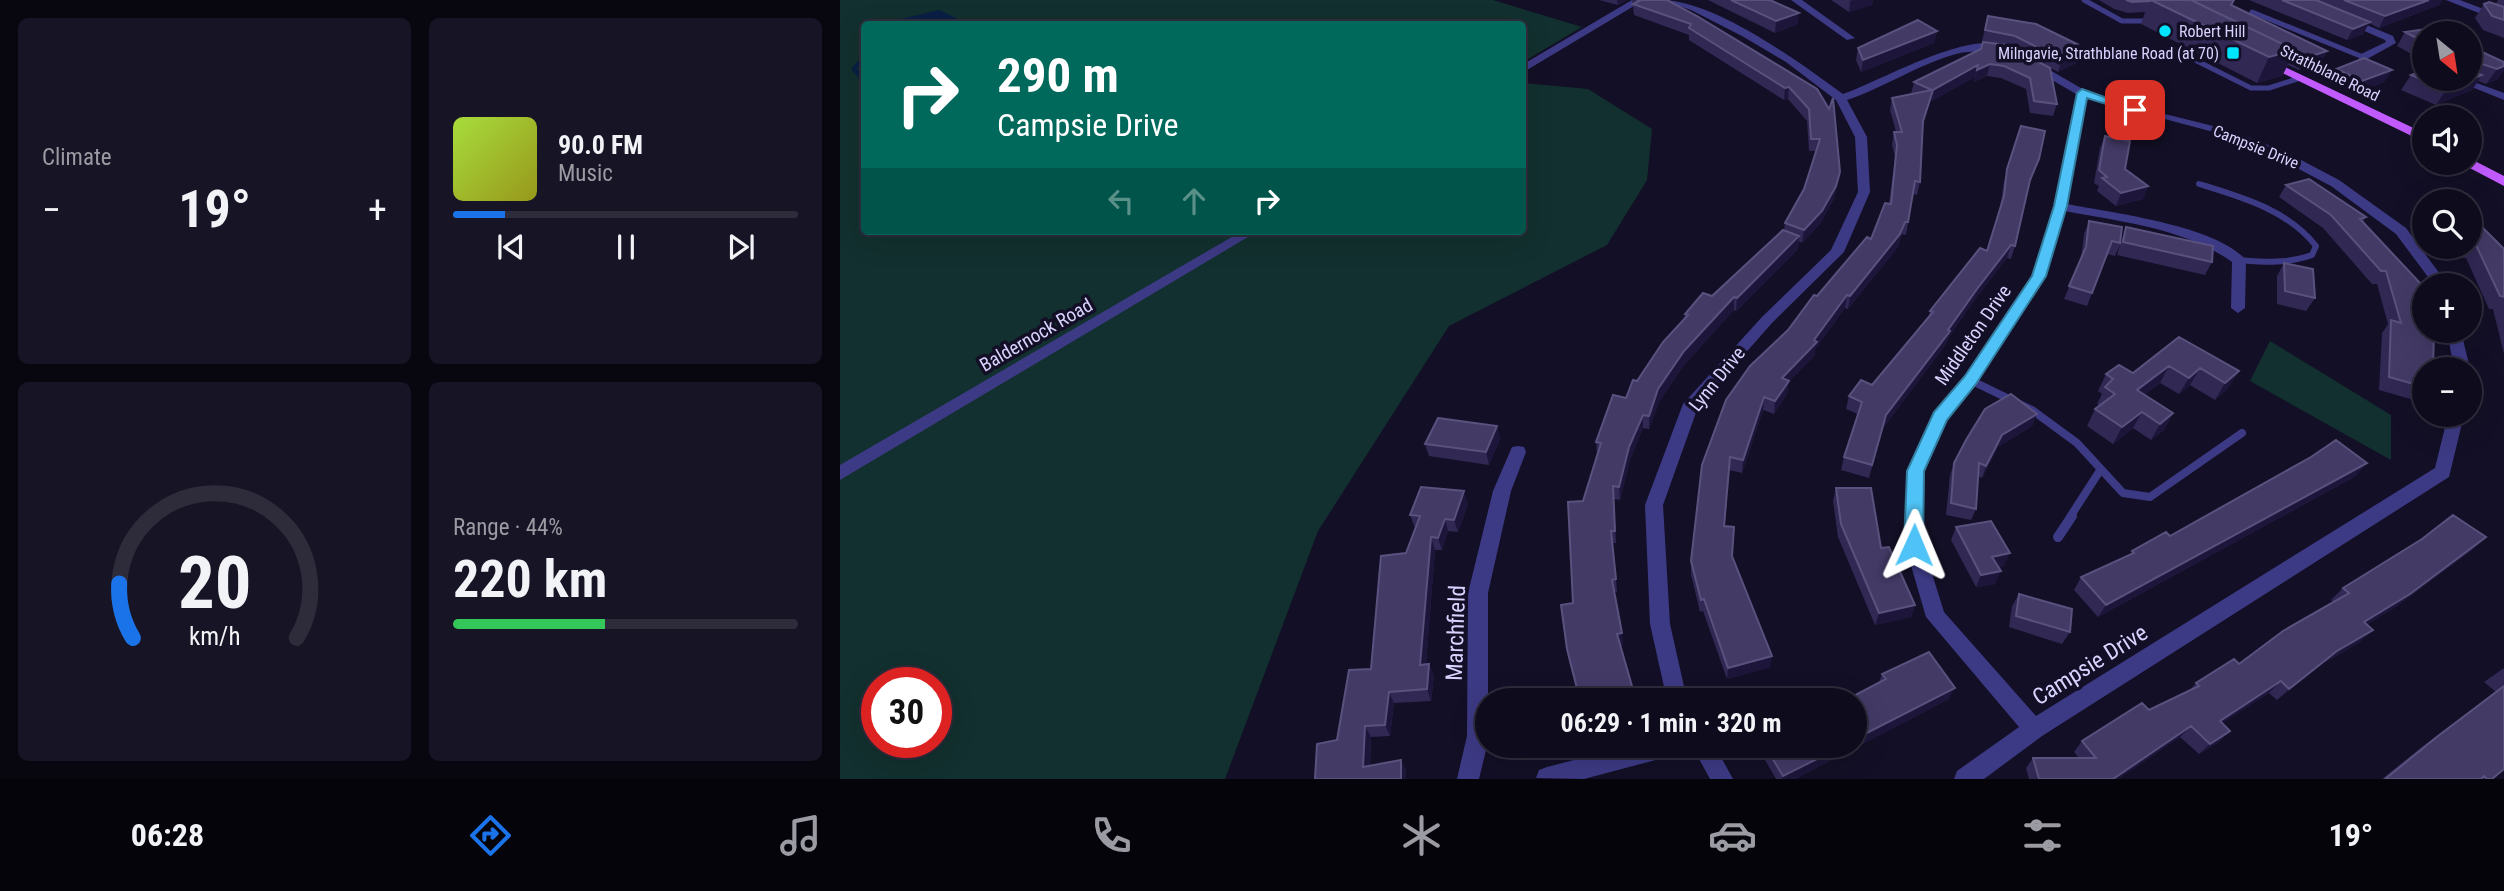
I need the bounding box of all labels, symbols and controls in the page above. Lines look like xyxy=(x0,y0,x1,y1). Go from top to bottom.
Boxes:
north arrow xyxy=(2412,21,2482,91)
map controls xyxy=(2412,21,2482,427)
place label: Robert Hill xyxy=(2179,22,2246,41)
marker: Robert Hill xyxy=(2157,23,2173,39)
street label: Strathblane Road xyxy=(2277,41,2383,105)
place label: Milngavie, Strathblane Road (at 70) xyxy=(1998,44,2219,63)
marker: Milngavie, Strathblane Road (at 70) xyxy=(2225,45,2241,61)
text: 290 m xyxy=(997,47,1119,104)
icon: right xyxy=(882,49,973,140)
pin xyxy=(2105,80,2165,140)
icon: arrive xyxy=(2116,91,2154,129)
button: sound xyxy=(2412,105,2482,175)
text: Campsie Drive xyxy=(997,106,1178,144)
street label: Campsie Drive xyxy=(2210,121,2302,173)
text: 90.0 FM xyxy=(558,130,643,160)
text: Climate xyxy=(42,144,112,171)
text: Music xyxy=(558,160,613,187)
text: 19° xyxy=(178,179,251,240)
icon: left xyxy=(1102,182,1140,220)
icon: ahead xyxy=(1175,182,1213,220)
icon: right xyxy=(1248,182,1286,220)
text: − xyxy=(42,188,61,232)
text: + xyxy=(368,188,387,232)
button: search xyxy=(2412,189,2482,259)
icon: previous xyxy=(492,228,530,266)
icon: pause xyxy=(607,228,645,266)
icon: next xyxy=(722,228,760,266)
button: + xyxy=(2412,273,2482,343)
street label: Middleton Drive xyxy=(1930,280,2016,390)
street label: Baldernock Road xyxy=(975,293,1097,377)
street label: Lynn Drive xyxy=(1684,342,1750,416)
button: − xyxy=(2412,357,2482,427)
position arrow xyxy=(1877,508,1951,582)
text: Range · 44% xyxy=(453,514,563,541)
text: 20 xyxy=(178,540,251,626)
text: 220 km xyxy=(453,549,607,610)
street label: Marchfield xyxy=(1441,585,1471,681)
street label: Campsie Drive xyxy=(2028,619,2152,711)
text: km/h xyxy=(189,621,240,650)
speed limit sign: 30 xyxy=(861,667,952,758)
text: 06:29 · 1 min · 320 m xyxy=(1561,708,1781,738)
icon: directions xyxy=(466,811,515,860)
icon: music xyxy=(776,811,825,860)
icon: phone xyxy=(1087,811,1136,860)
icon: climate xyxy=(1397,811,1446,860)
icon: car xyxy=(1708,811,1757,860)
icon: filters xyxy=(2018,811,2067,860)
text: 06:28 xyxy=(131,816,204,854)
text: 19° xyxy=(2328,816,2373,854)

